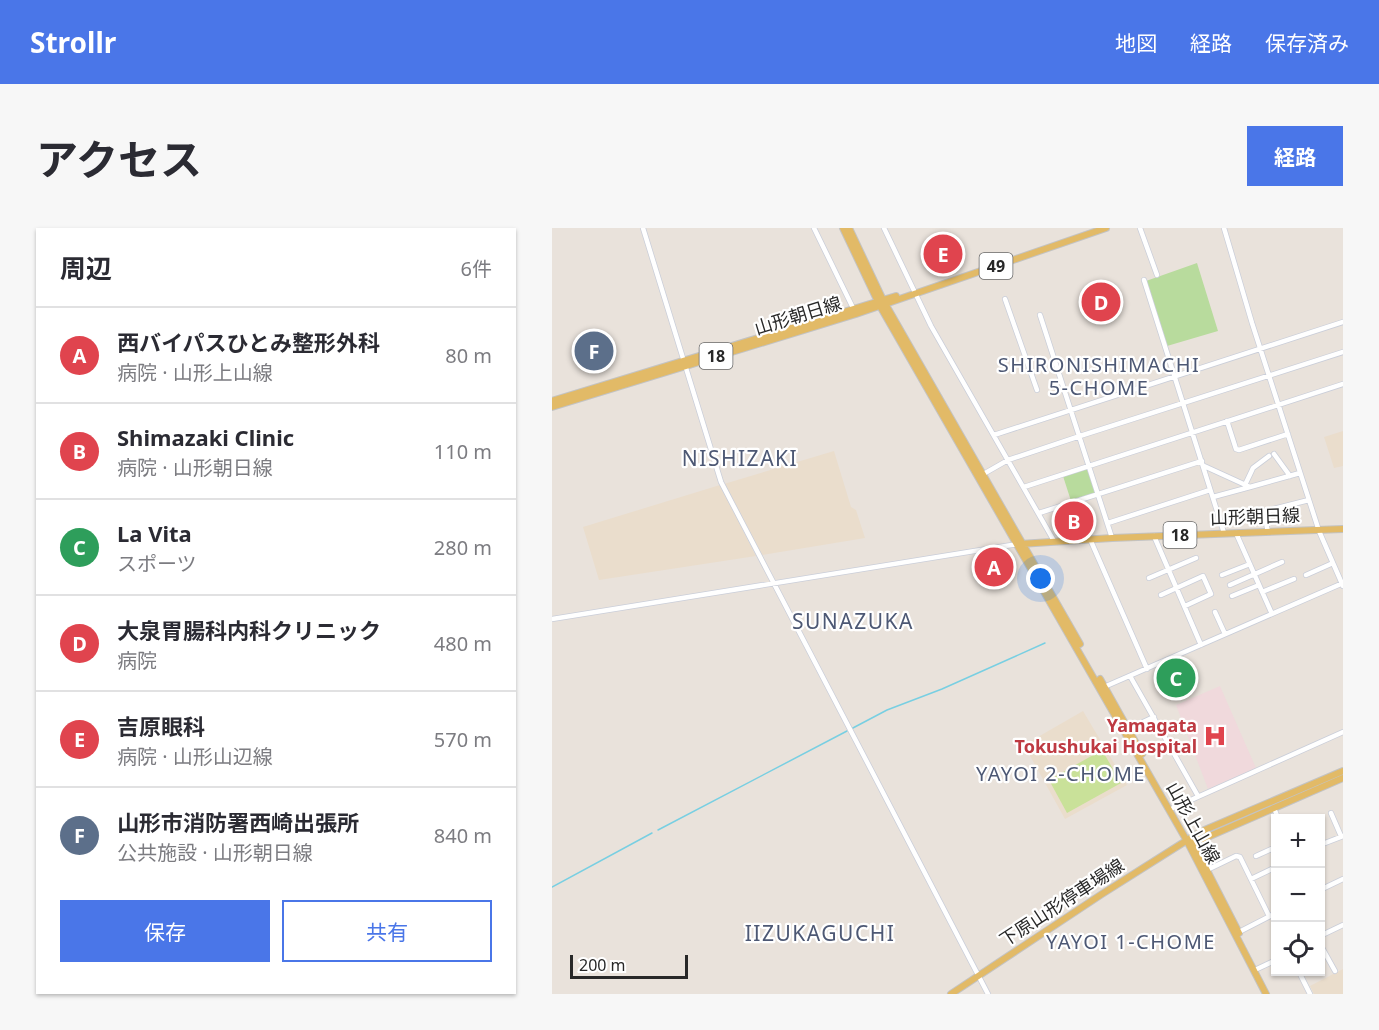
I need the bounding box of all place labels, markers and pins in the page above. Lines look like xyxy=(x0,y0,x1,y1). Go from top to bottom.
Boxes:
pin: E xyxy=(924,231,962,276)
pin: D xyxy=(1082,280,1120,325)
pin: F xyxy=(574,328,614,374)
pin: B xyxy=(1054,498,1094,544)
pin: A xyxy=(974,544,1014,590)
pin: C xyxy=(1156,656,1196,700)
place label: Yamagata Tokushukai Hospital xyxy=(1015,713,1197,758)
hospital icon: Yamagata Tokushukai Hospital xyxy=(1202,723,1228,749)

